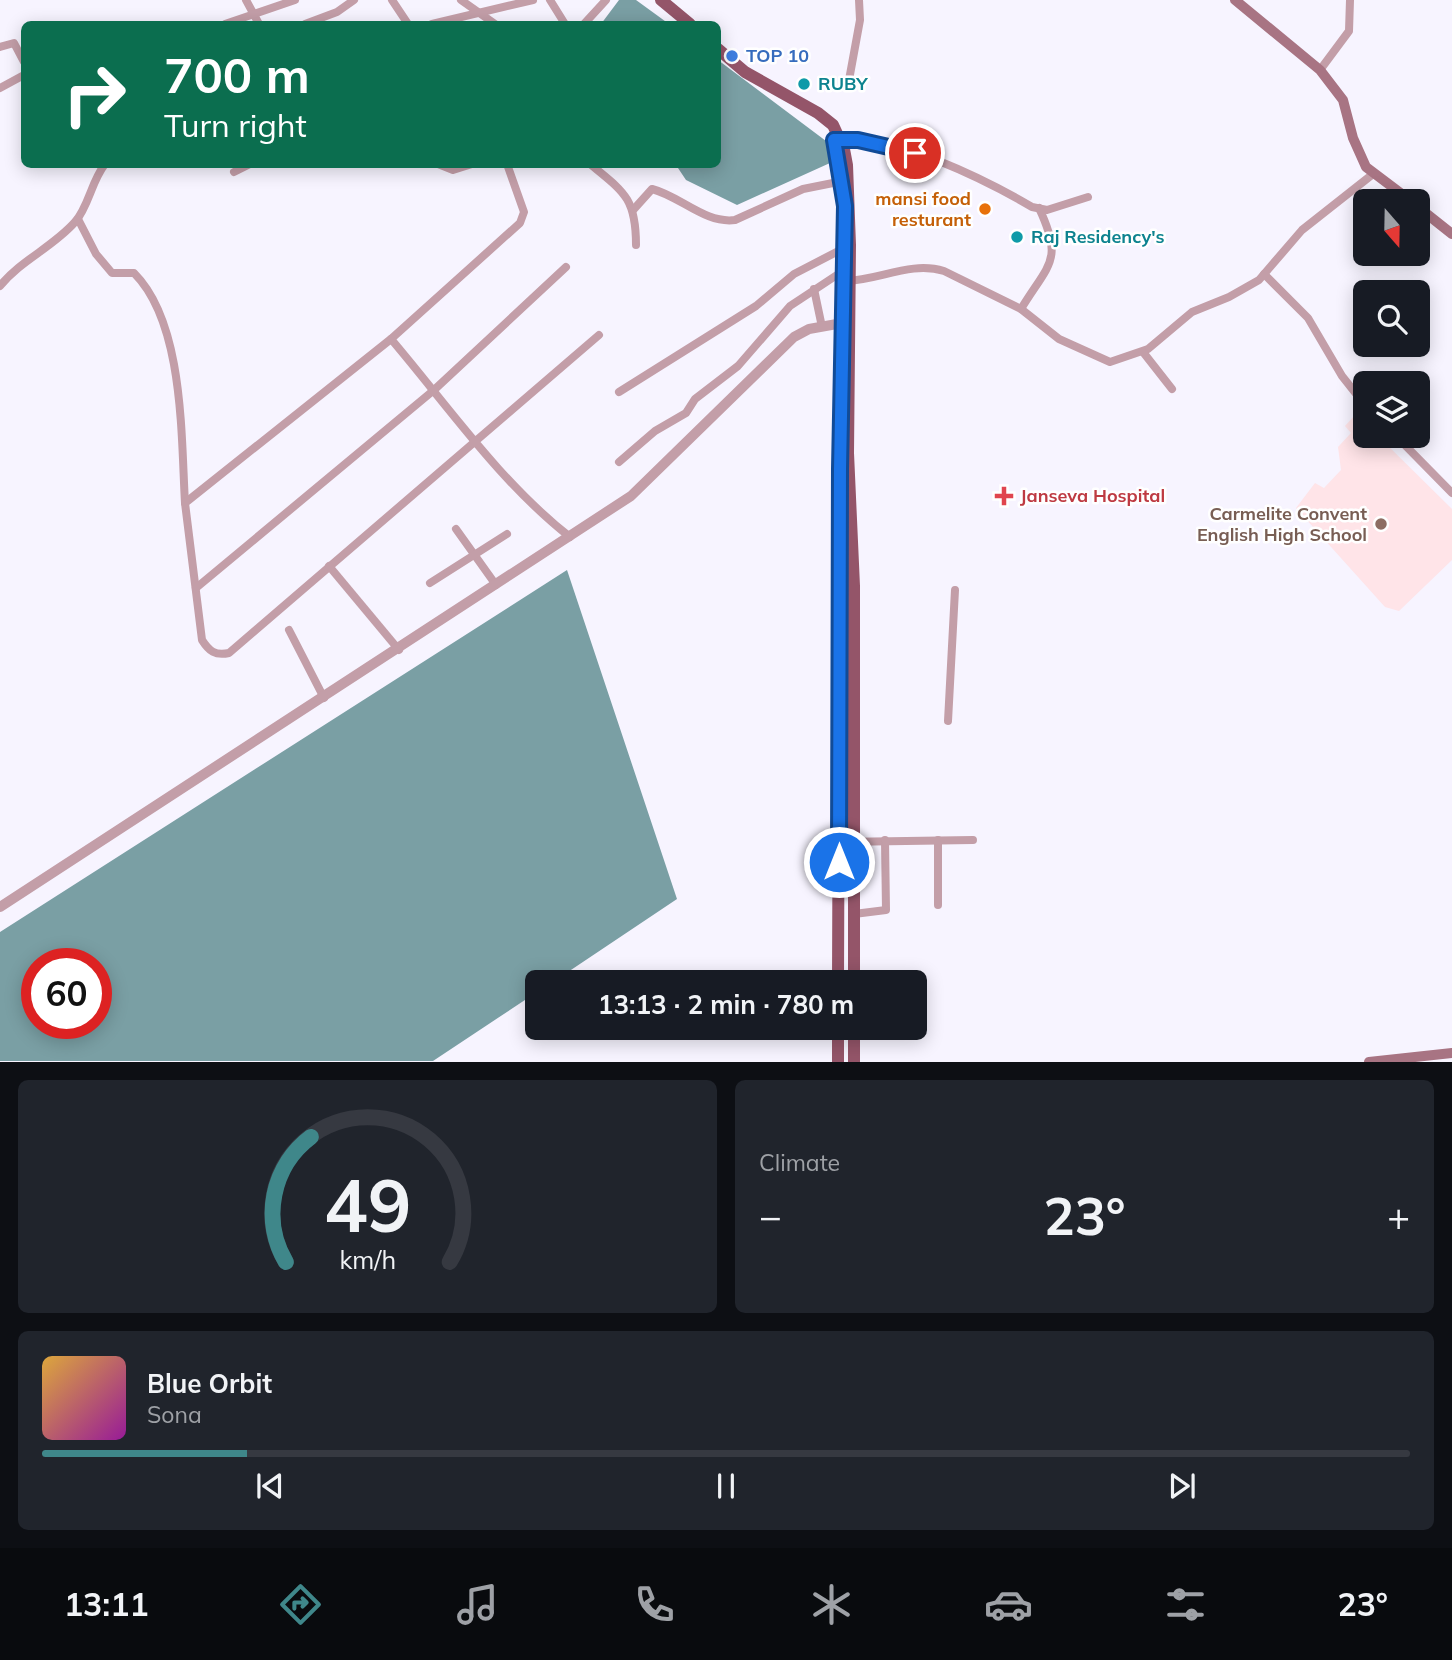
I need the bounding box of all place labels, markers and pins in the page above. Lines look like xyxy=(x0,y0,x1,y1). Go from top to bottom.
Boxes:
place label: TOP 10 xyxy=(746,44,809,67)
marker: TOP 10 xyxy=(724,48,740,64)
place label: RUBY xyxy=(818,72,868,95)
marker: RUBY xyxy=(796,76,812,92)
pin xyxy=(885,123,945,183)
place label: mansi food resturant xyxy=(875,187,971,231)
marker: mansi food resturant xyxy=(977,201,993,217)
place label: Raj Residency's xyxy=(1031,225,1165,248)
marker: Raj Residency's xyxy=(1009,229,1025,245)
place label: Janseva Hospital xyxy=(1020,484,1165,507)
marker: Janseva Hospital xyxy=(994,486,1014,506)
place label: Carmelite Convent English High School xyxy=(1197,502,1367,546)
marker: Carmelite Convent English High School xyxy=(1373,516,1389,532)

